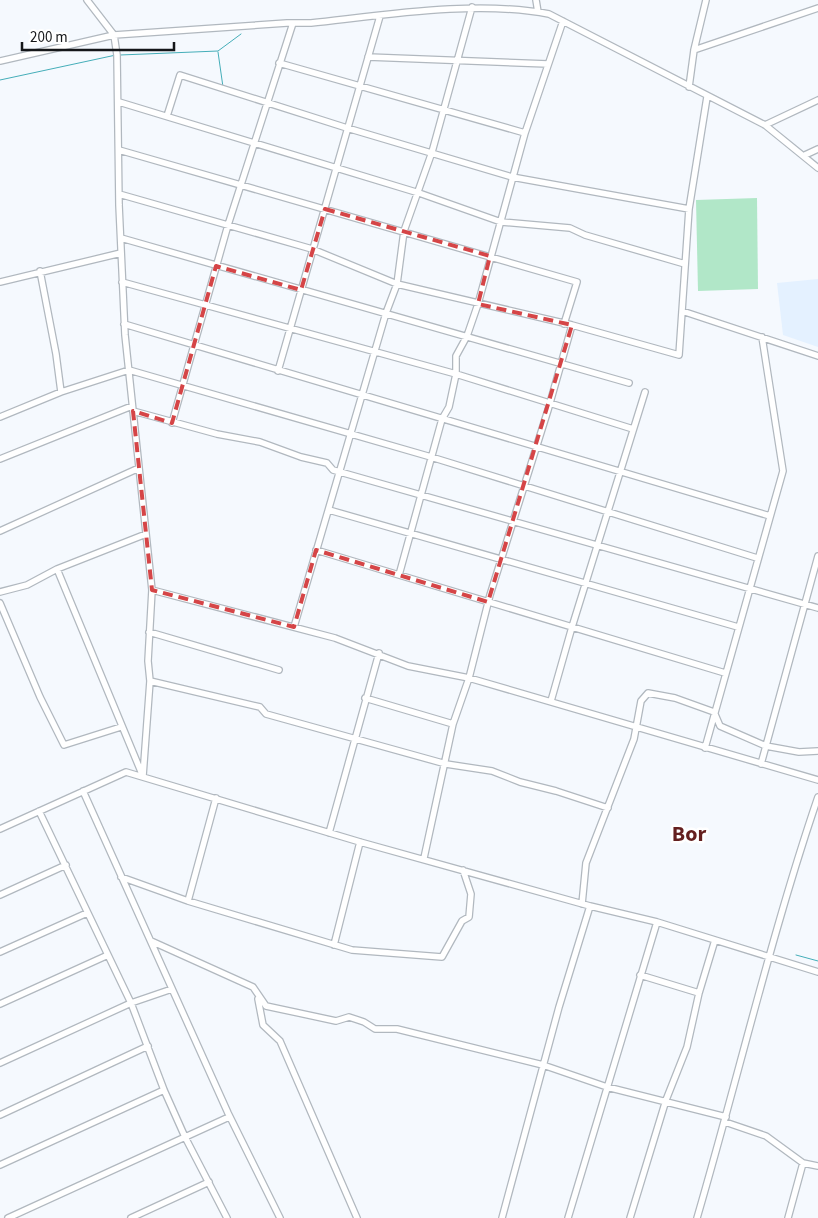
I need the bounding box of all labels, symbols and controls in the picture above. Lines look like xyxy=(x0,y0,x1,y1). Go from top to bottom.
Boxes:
scale bar xyxy=(22,20,175,52)
text: 200 m xyxy=(30,27,68,48)
district label: Bor xyxy=(672,818,706,850)

